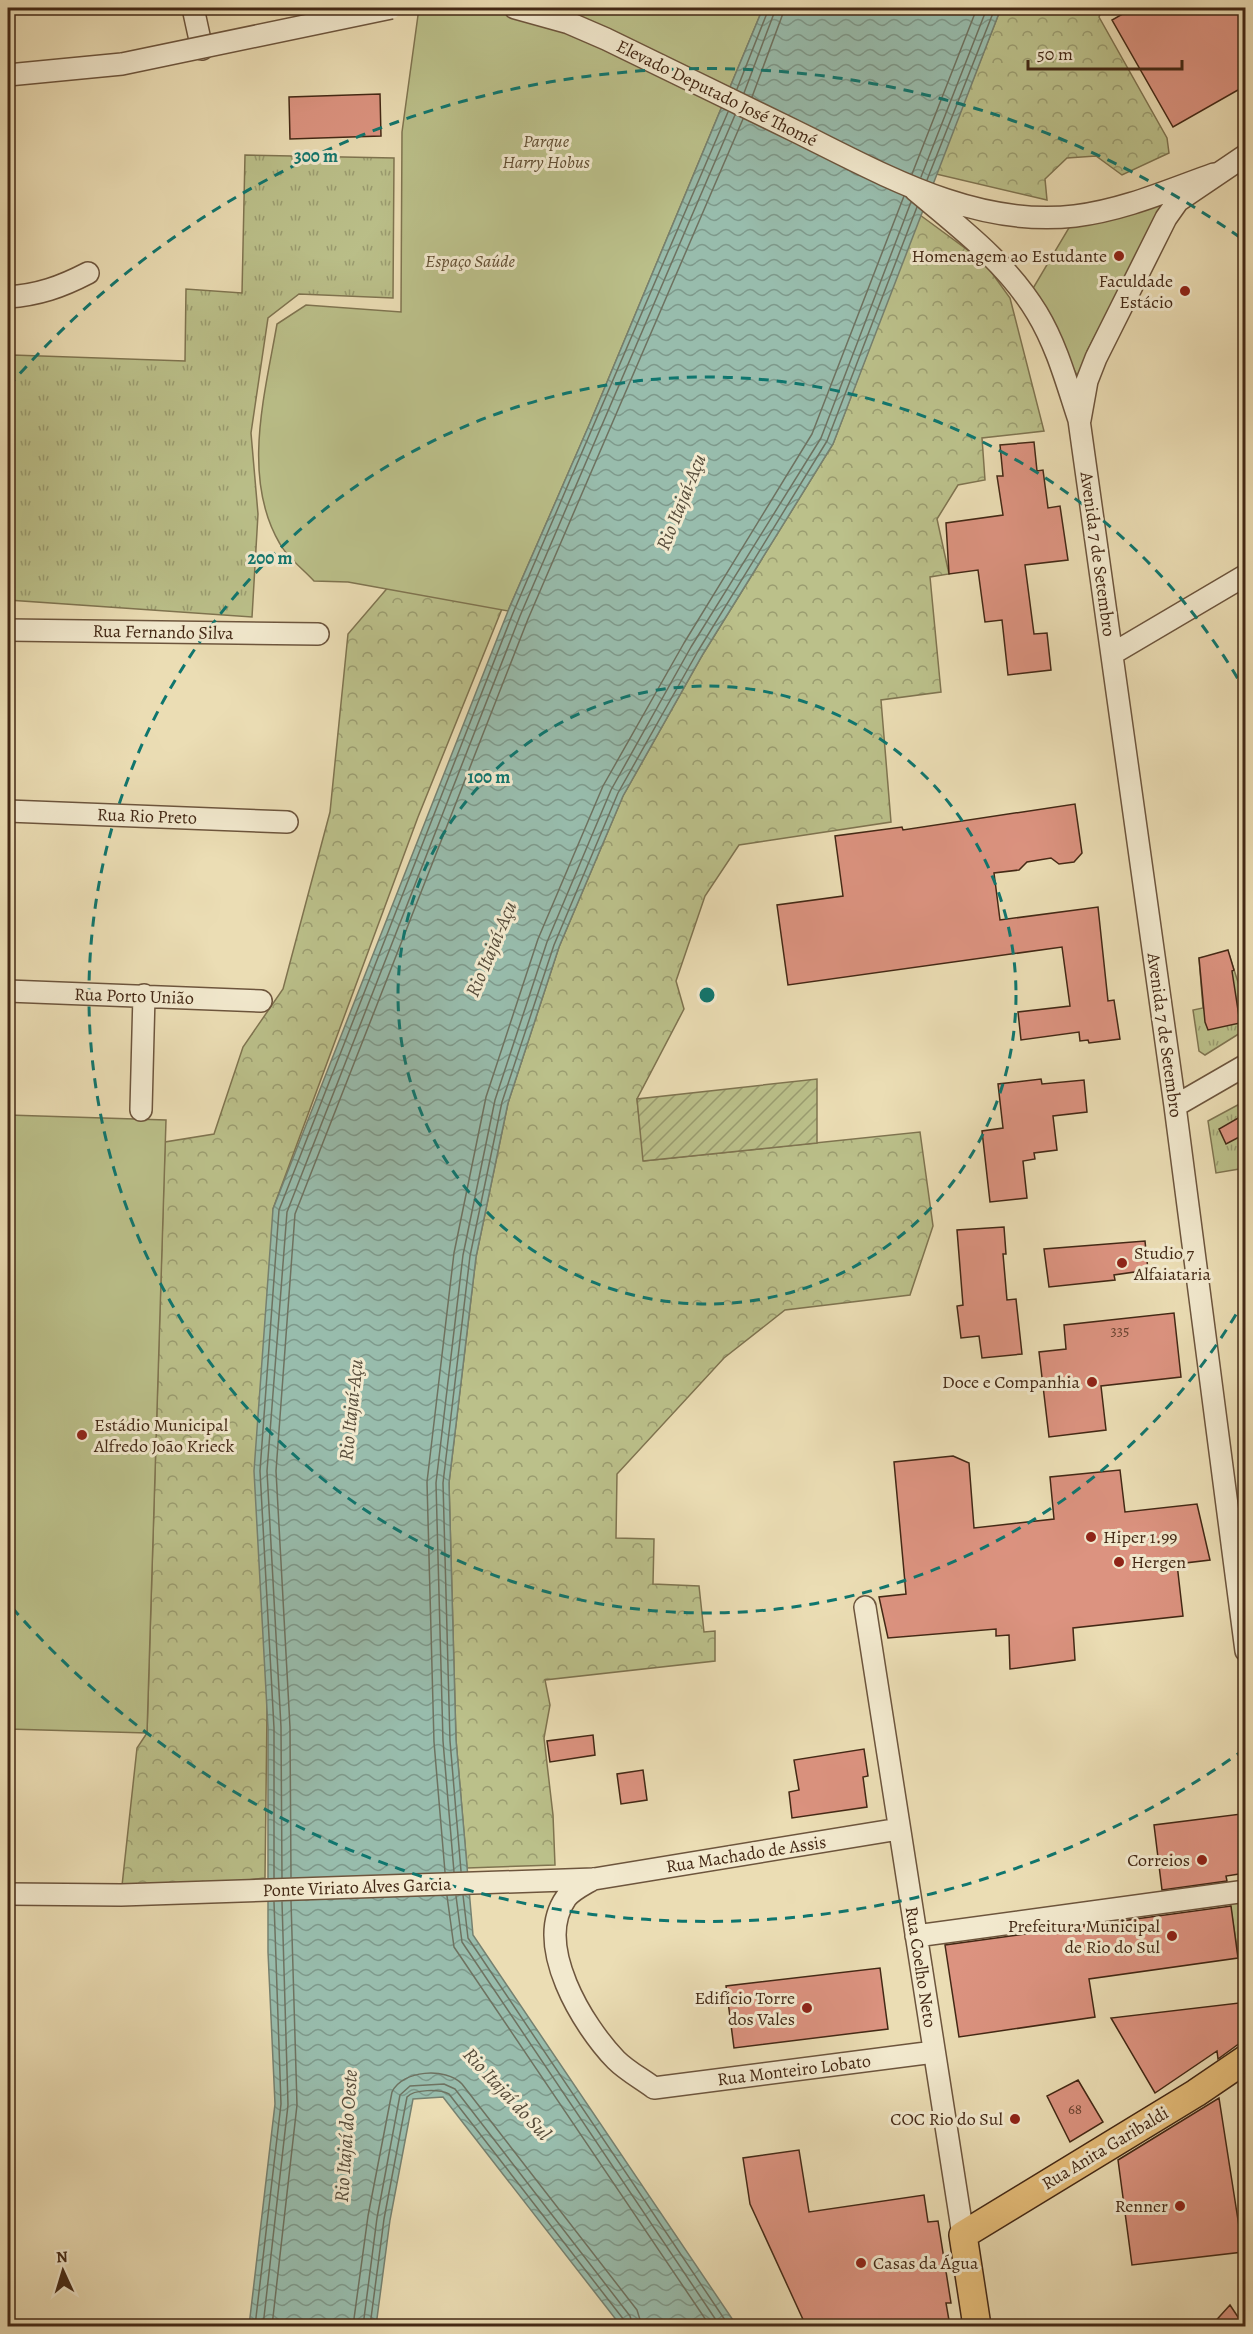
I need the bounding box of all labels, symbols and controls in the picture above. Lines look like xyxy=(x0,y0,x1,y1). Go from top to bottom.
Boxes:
scale bar xyxy=(1028,33,1182,71)
street label: Elevado Deputado José Thomé xyxy=(613,34,821,152)
text: 50 m xyxy=(1037,42,1073,66)
park label: Parque Harry Hobus xyxy=(502,129,590,174)
text: 300 m xyxy=(294,144,338,168)
place label: Homenagem ao Estudante xyxy=(912,244,1107,268)
park label: Espaço Saúde xyxy=(425,249,515,273)
marker: Homenagem ao Estudante xyxy=(1112,249,1126,263)
place label: Faculdade Estácio xyxy=(1099,269,1173,314)
marker: Faculdade Estácio xyxy=(1178,284,1192,298)
water label: Rio Itajaí-Açu xyxy=(649,450,713,554)
street label: Avenida 7 de Setembro xyxy=(1074,469,1121,638)
text: 200 m xyxy=(247,546,293,570)
street label: Rua Fernando Silva xyxy=(92,619,234,645)
text: 100 m xyxy=(468,765,510,789)
street label: Rua Rio Preto xyxy=(97,802,197,830)
water label: Rio Itajaí-Açu xyxy=(459,897,523,1001)
street label: Avenida 7 de Setembro xyxy=(1141,950,1188,1119)
street label: Rua Porto União xyxy=(74,982,194,1010)
centre of rings xyxy=(697,985,717,1005)
place label: Studio 7 Alfaiataria xyxy=(1133,1241,1211,1286)
marker: Studio 7 Alfaiataria xyxy=(1115,1256,1129,1270)
house number: 335 xyxy=(1111,1321,1129,1341)
water label: Rio Itajaí-Açu xyxy=(332,1358,370,1462)
place label: Doce e Companhia xyxy=(942,1370,1081,1394)
marker: Doce e Companhia xyxy=(1085,1375,1099,1389)
place label: Estádio Municipal Alfredo João Krieck xyxy=(93,1413,234,1458)
marker: Estádio Municipal Alfredo João Krieck xyxy=(75,1428,89,1442)
place label: Hiper 1.99 xyxy=(1103,1525,1178,1549)
marker: Hiper 1.99 xyxy=(1084,1530,1098,1544)
place label: Hergen xyxy=(1131,1550,1186,1574)
marker: Hergen xyxy=(1112,1555,1126,1569)
street label: Rua Machado de Assis xyxy=(664,1829,828,1879)
place label: Correios xyxy=(1127,1848,1190,1872)
marker: Correios xyxy=(1195,1853,1209,1867)
street label: Ponte Viriato Alves Garcia xyxy=(262,1872,452,1902)
street label: Rua Coelho Neto xyxy=(900,1905,942,2029)
place label: Prefeitura Municipal de Rio do Sul xyxy=(1008,1914,1161,1959)
marker: Prefeitura Municipal de Rio do Sul xyxy=(1165,1929,1179,1943)
place label: Edifício Torre dos Vales xyxy=(694,1986,795,2031)
marker: Edifício Torre dos Vales xyxy=(800,2001,814,2015)
water label: Rio Itajaí do Sul xyxy=(457,2042,557,2146)
street label: Rua Monteiro Lobato xyxy=(716,2049,872,2091)
water label: Rio Itajaí do Oeste xyxy=(328,2069,364,2203)
house number: 68 xyxy=(1068,2099,1082,2119)
street label: Rua Anita Garibaldi xyxy=(1037,2101,1173,2195)
place label: COC Rio do Sul xyxy=(890,2107,1004,2131)
marker: COC Rio do Sul xyxy=(1008,2112,1022,2126)
place label: Renner xyxy=(1115,2194,1168,2218)
marker: Renner xyxy=(1173,2199,1187,2213)
north arrow xyxy=(33,2241,93,2301)
text: N xyxy=(55,2246,69,2268)
place label: Casas da Água xyxy=(873,2251,979,2275)
marker: Casas da Água xyxy=(854,2256,868,2270)

